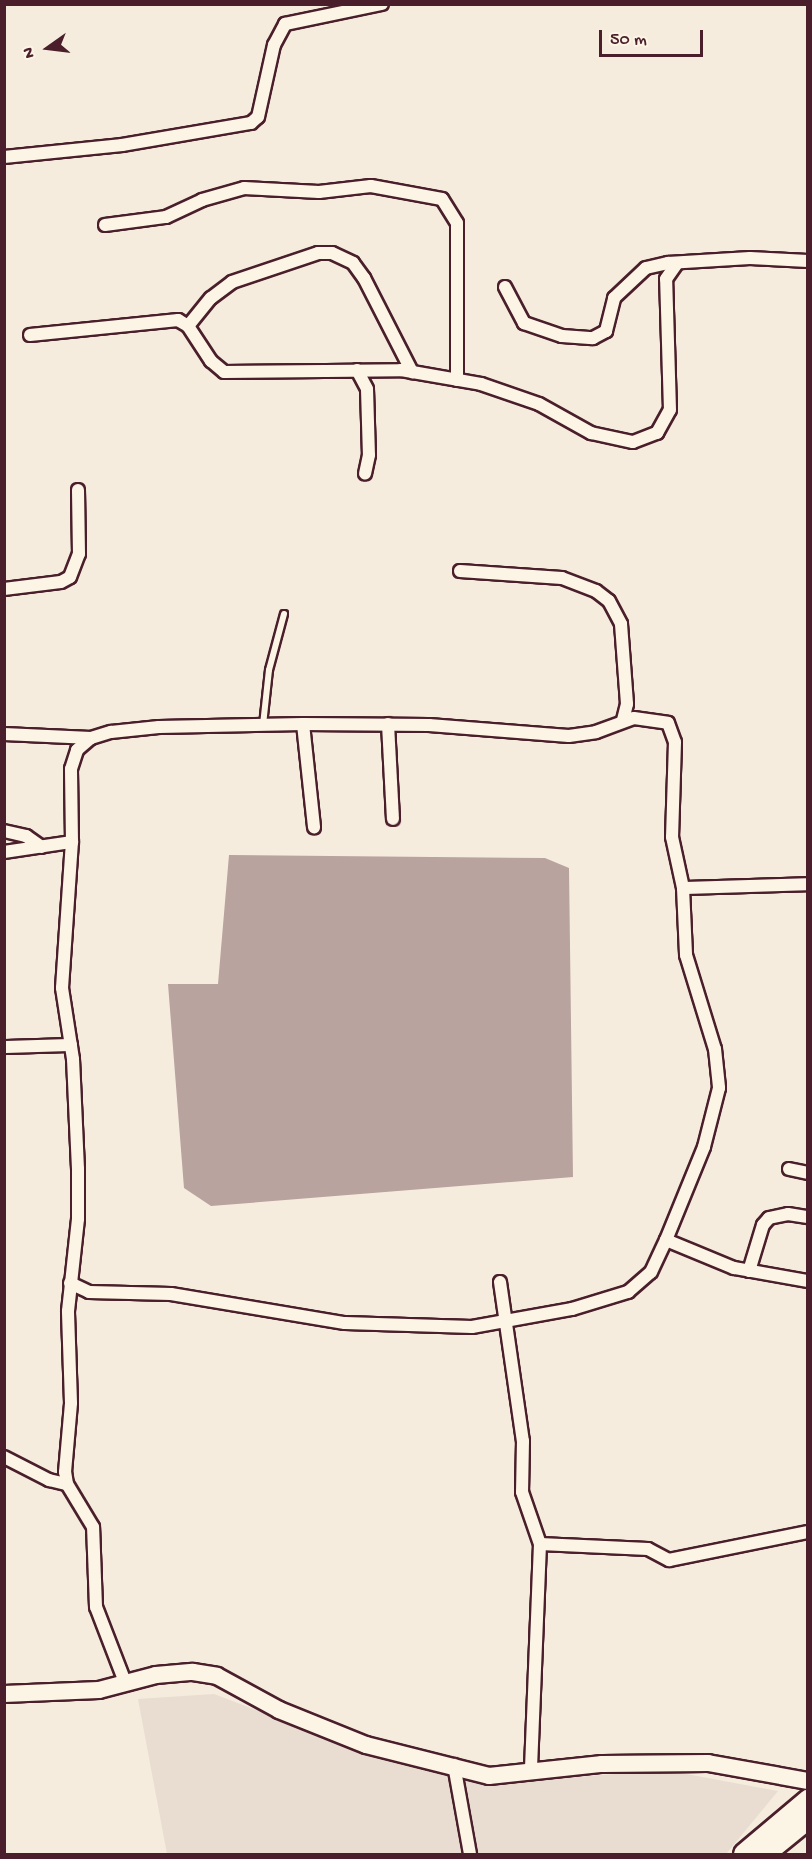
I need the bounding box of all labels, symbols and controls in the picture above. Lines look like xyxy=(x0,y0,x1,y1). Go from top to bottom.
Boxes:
north arrow xyxy=(18,18,78,78)
scale bar xyxy=(602,18,706,56)
text: 50 m xyxy=(610,30,647,51)
text: N xyxy=(20,45,41,60)

